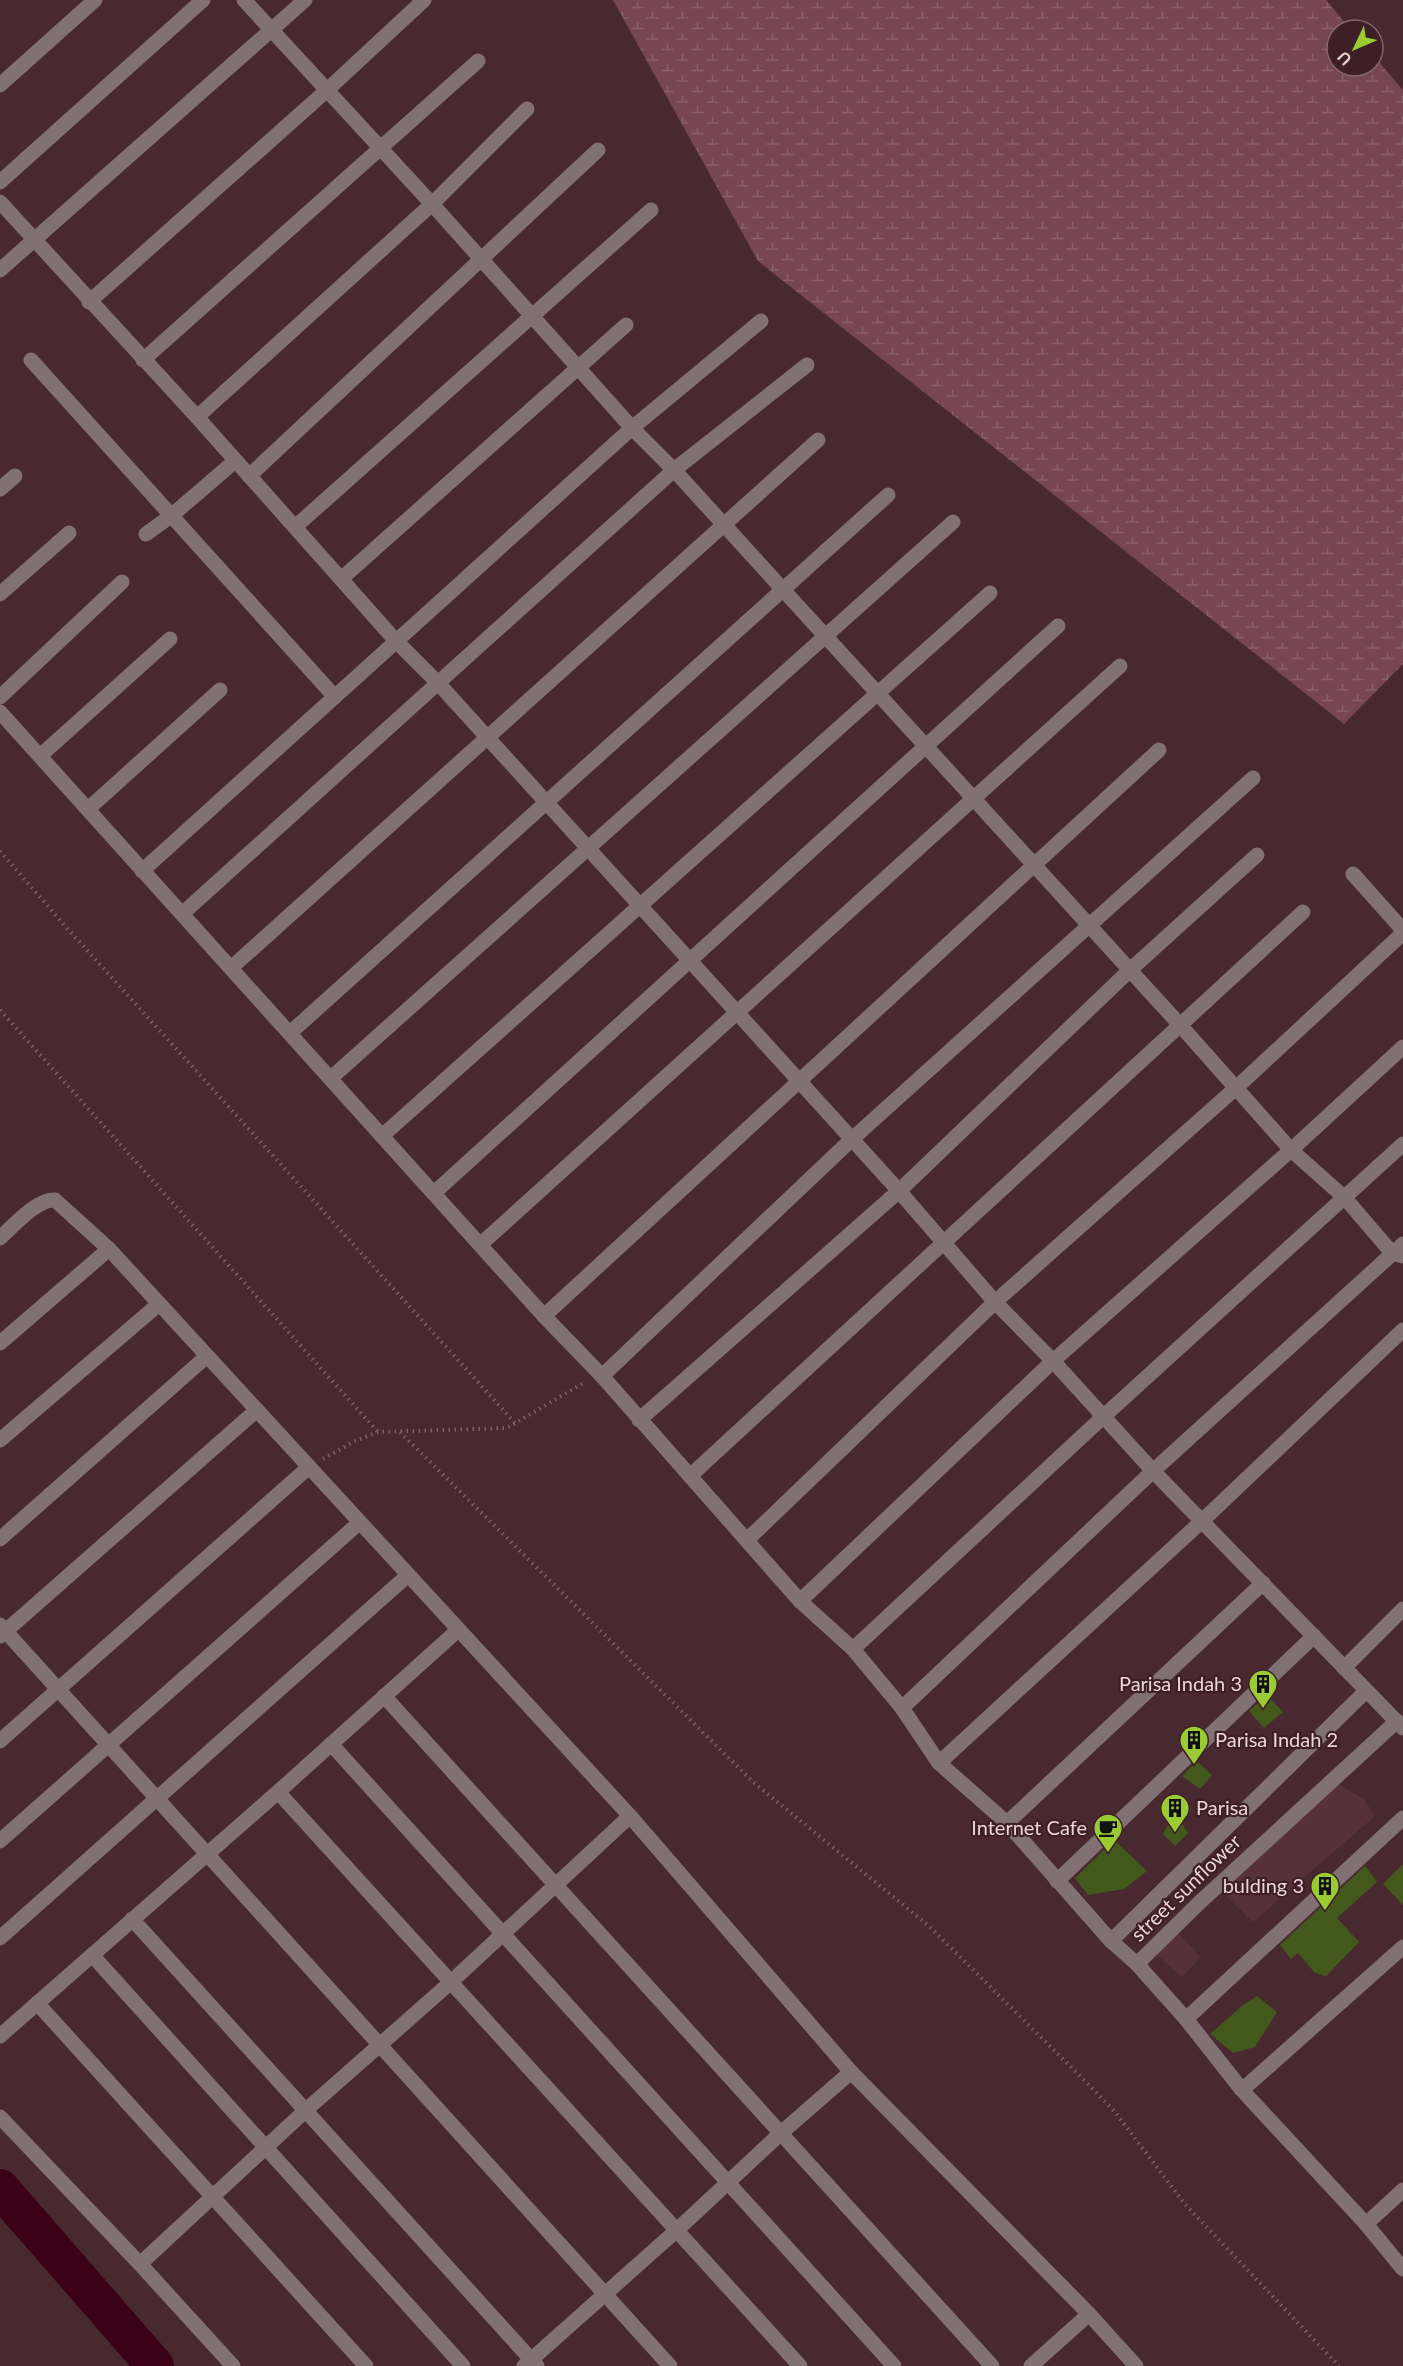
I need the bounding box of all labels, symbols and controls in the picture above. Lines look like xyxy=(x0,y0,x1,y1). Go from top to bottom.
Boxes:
north arrow xyxy=(1325,18,1385,78)
text: U xyxy=(1333,48,1355,70)
building icon: Parisa Indah 3 xyxy=(1247,1668,1279,1710)
place label: Parisa Indah 3 xyxy=(1119,1671,1242,1695)
building icon: Parisa Indah 2 xyxy=(1178,1724,1210,1766)
place label: Parisa Indah 2 xyxy=(1215,1727,1338,1751)
building icon: Parisa xyxy=(1159,1792,1191,1834)
place label: Parisa xyxy=(1196,1795,1248,1819)
cafe icon: Internet Cafe xyxy=(1092,1812,1124,1854)
place label: Internet Cafe xyxy=(971,1815,1087,1839)
street label: street sunflower xyxy=(1125,1828,1246,1946)
building icon: bulding 3 xyxy=(1309,1870,1341,1912)
place label: bulding 3 xyxy=(1223,1873,1304,1897)

